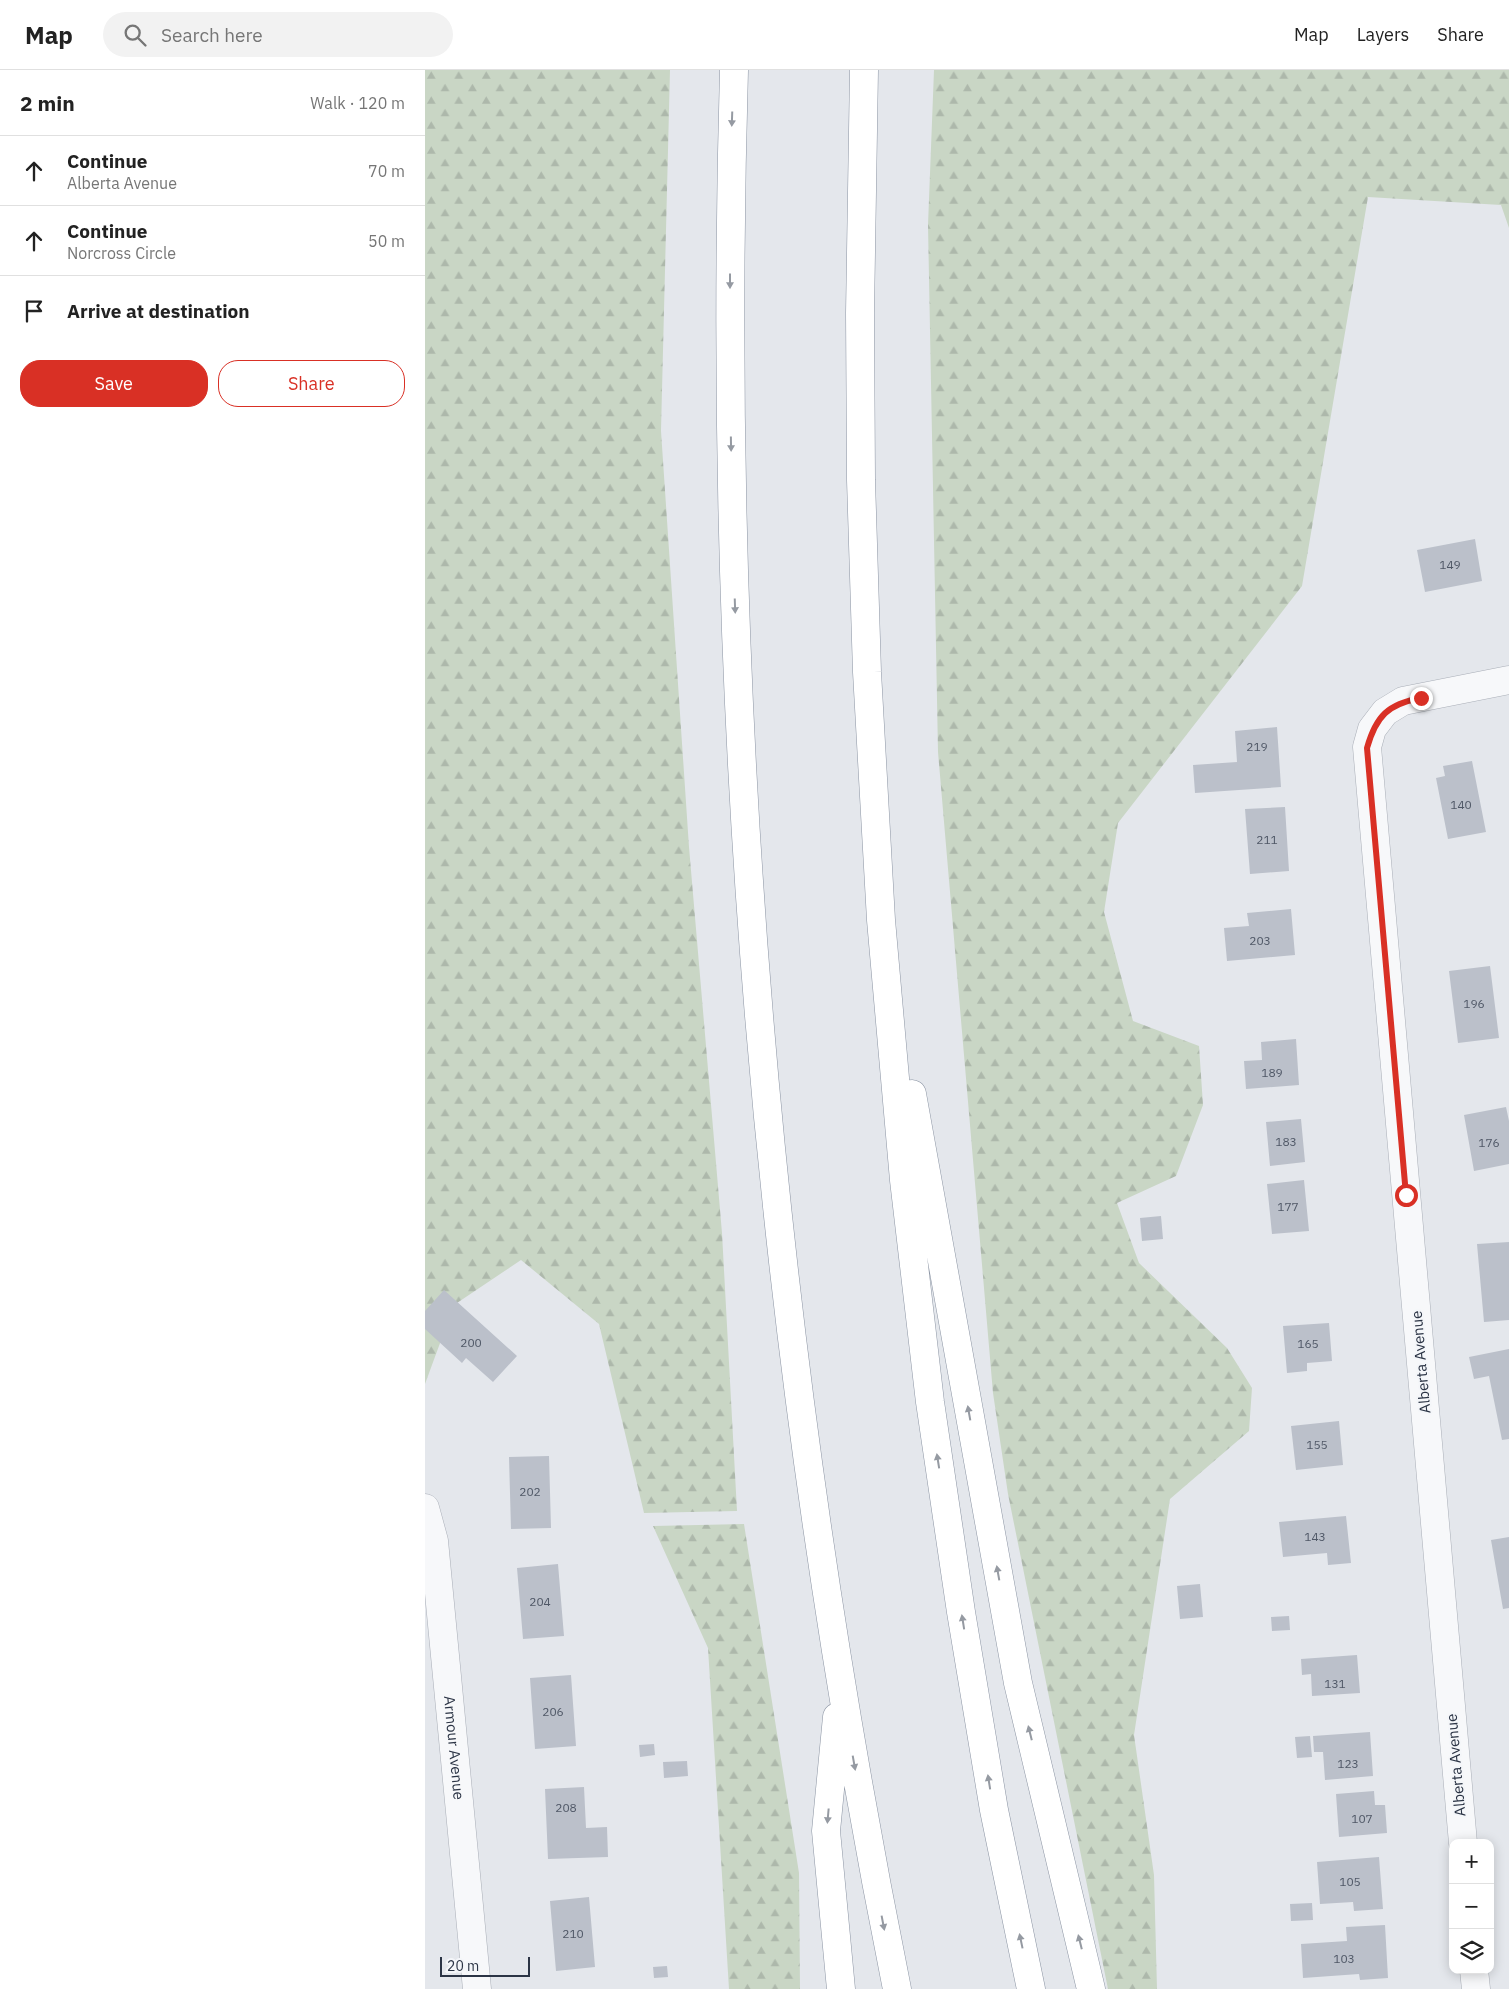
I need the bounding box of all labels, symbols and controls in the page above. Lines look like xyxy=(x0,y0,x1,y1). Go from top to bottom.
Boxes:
search box xyxy=(103,12,453,57)
text: Map xyxy=(25,19,73,51)
icon: search xyxy=(121,21,149,49)
text: Search here xyxy=(161,23,263,47)
text: Map xyxy=(1294,23,1329,46)
text: Layers xyxy=(1357,23,1409,46)
text: Share xyxy=(1437,23,1484,46)
text: 2 min xyxy=(20,89,75,117)
text: Walk · 120 m xyxy=(310,93,405,113)
one-way arrow xyxy=(728,111,736,127)
text: Continue xyxy=(67,149,147,173)
icon: ahead xyxy=(20,157,48,185)
text: 70 m xyxy=(368,161,405,181)
text: Alberta Avenue xyxy=(67,173,177,193)
text: Continue xyxy=(67,219,147,243)
icon: ahead xyxy=(20,227,48,255)
text: 50 m xyxy=(368,231,405,251)
text: Norcross Circle xyxy=(67,243,176,263)
one-way arrow xyxy=(726,273,734,289)
icon: arrive xyxy=(20,297,48,325)
text: Arrive at destination xyxy=(67,299,250,323)
button: Save xyxy=(20,360,208,407)
button: Share xyxy=(218,360,405,407)
one-way arrow xyxy=(728,436,736,452)
house number: 149 xyxy=(1439,557,1461,572)
one-way arrow xyxy=(731,598,739,614)
route end xyxy=(1410,687,1433,710)
house number: 219 xyxy=(1246,739,1268,754)
house number: 140 xyxy=(1450,797,1472,812)
house number: 211 xyxy=(1256,832,1278,847)
house number: 203 xyxy=(1249,933,1271,948)
house number: 196 xyxy=(1463,996,1485,1011)
house number: 189 xyxy=(1261,1065,1283,1080)
house number: 183 xyxy=(1275,1134,1297,1149)
house number: 176 xyxy=(1478,1135,1500,1150)
route start xyxy=(1395,1184,1418,1207)
house number: 177 xyxy=(1277,1199,1299,1214)
street label: Alberta Avenue xyxy=(1407,1310,1434,1414)
house number: 200 xyxy=(460,1335,482,1350)
house number: 165 xyxy=(1297,1336,1319,1351)
one-way arrow xyxy=(965,1405,973,1421)
house number: 155 xyxy=(1306,1437,1328,1452)
one-way arrow xyxy=(934,1453,942,1469)
house number: 202 xyxy=(519,1484,541,1499)
house number: 143 xyxy=(1304,1529,1326,1544)
one-way arrow xyxy=(993,1565,1001,1581)
house number: 204 xyxy=(529,1594,551,1609)
one-way arrow xyxy=(958,1613,966,1629)
house number: 131 xyxy=(1324,1676,1346,1691)
street label: Armour Avenue xyxy=(440,1695,469,1801)
house number: 206 xyxy=(542,1704,564,1719)
street label: Alberta Avenue xyxy=(1442,1713,1469,1817)
one-way arrow xyxy=(1025,1725,1033,1740)
one-way arrow xyxy=(851,1755,859,1771)
house number: 123 xyxy=(1337,1756,1359,1771)
one-way arrow xyxy=(985,1773,993,1789)
house number: 208 xyxy=(555,1800,577,1815)
one-way arrow xyxy=(823,1808,831,1824)
house number: 107 xyxy=(1351,1811,1373,1826)
map controls xyxy=(1449,1839,1494,1974)
button: + xyxy=(1449,1839,1494,1884)
house number: 105 xyxy=(1339,1874,1361,1889)
button: − xyxy=(1449,1884,1494,1929)
one-way arrow xyxy=(880,1915,888,1931)
house number: 210 xyxy=(562,1926,584,1941)
button: layers xyxy=(1449,1929,1494,1974)
one-way arrow xyxy=(1017,1934,1025,1949)
one-way arrow xyxy=(1076,1934,1084,1949)
house number: 103 xyxy=(1333,1951,1355,1966)
scale bar xyxy=(440,1954,530,1977)
text: 20 m xyxy=(447,1957,479,1975)

